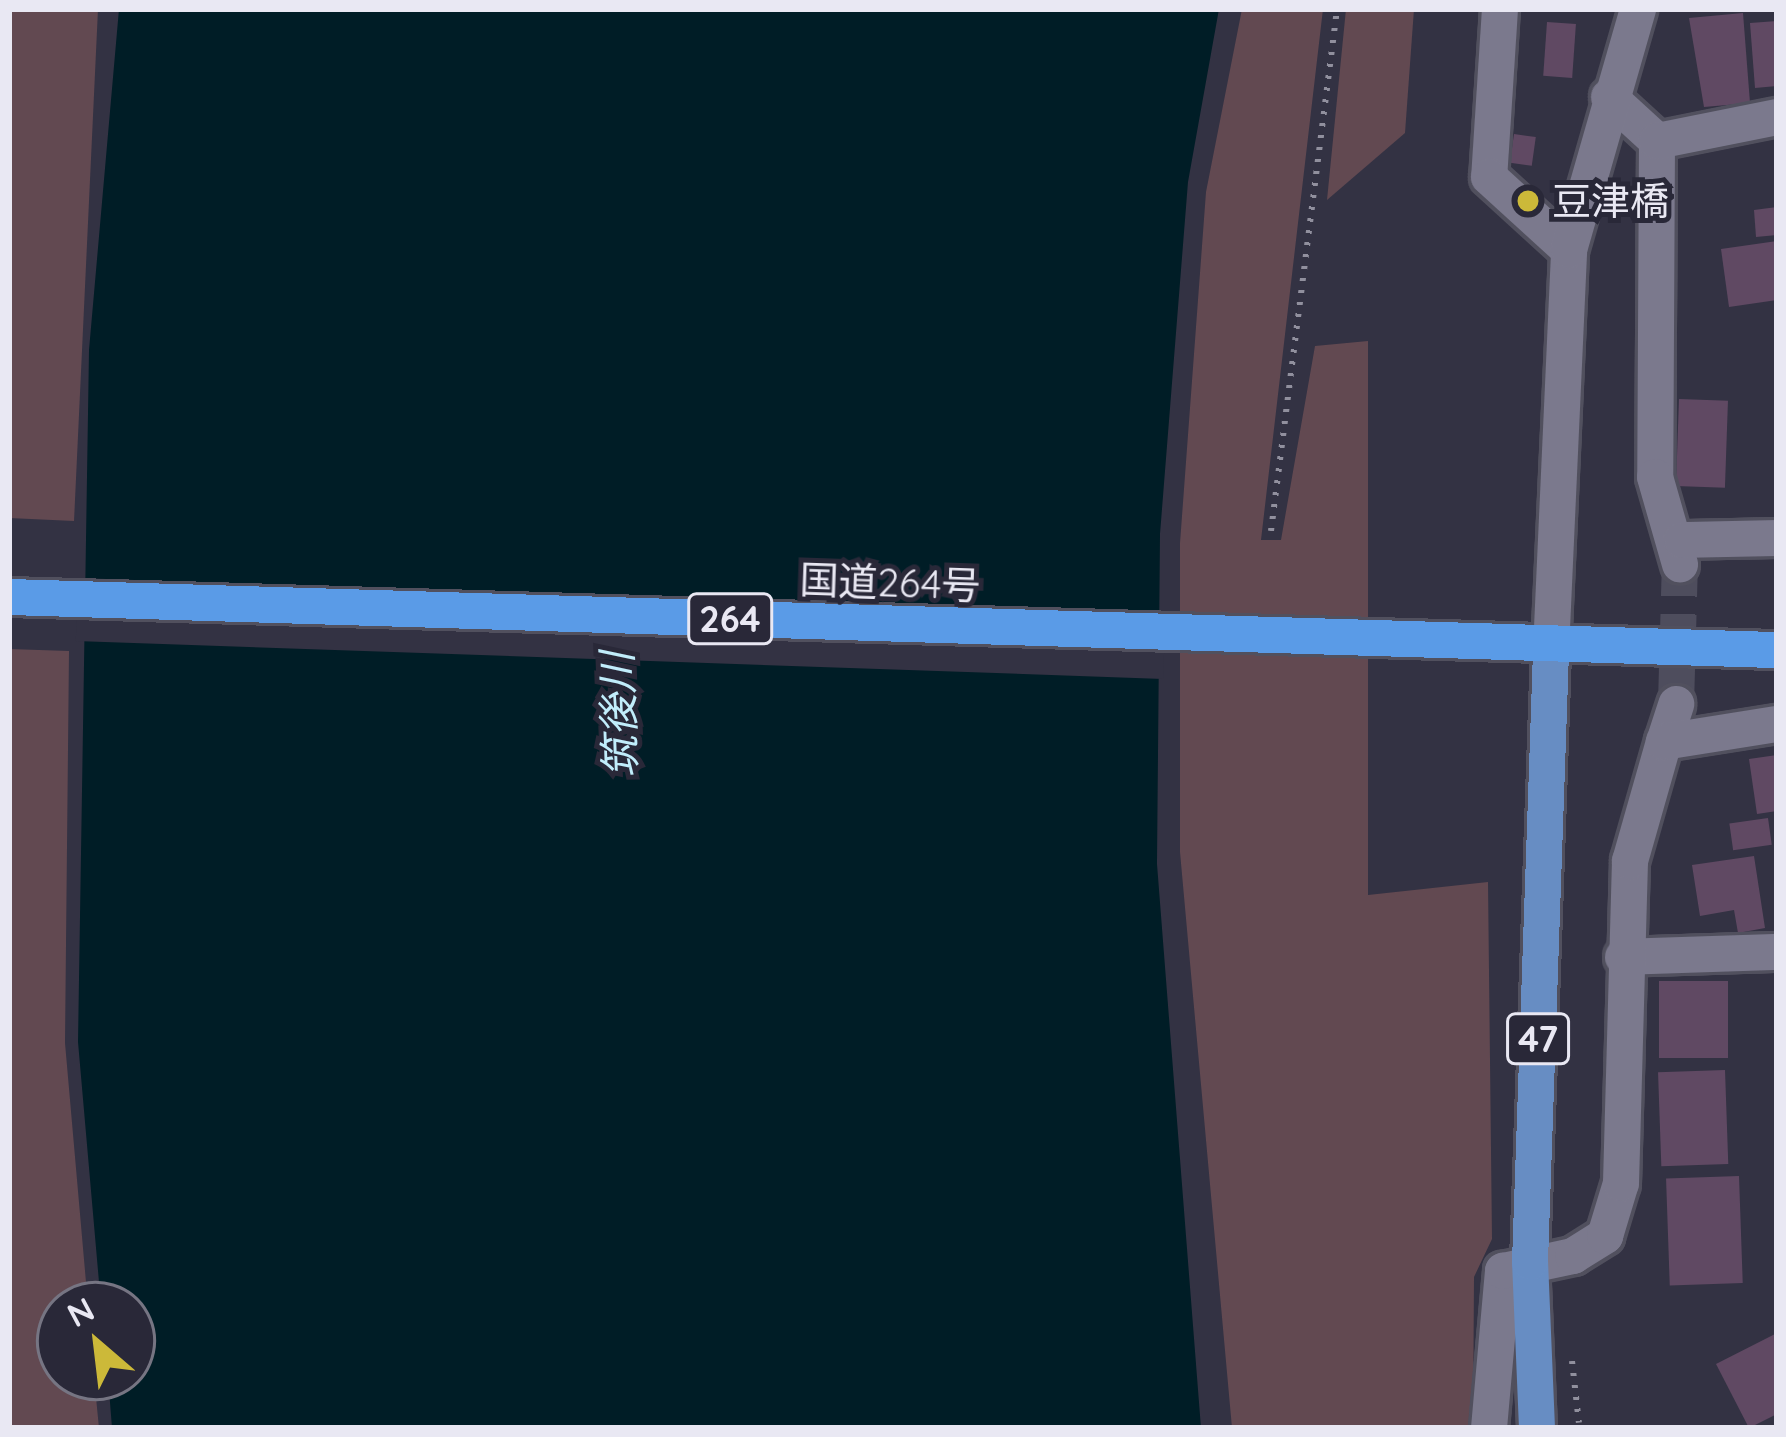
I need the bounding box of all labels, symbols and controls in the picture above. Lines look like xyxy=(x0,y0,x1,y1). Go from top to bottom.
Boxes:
place label: 豆津橋 xyxy=(1552,178,1669,224)
marker: 豆津橋 xyxy=(1515,188,1541,214)
street label: 国道264号 xyxy=(799,556,981,610)
road number: 264 xyxy=(685,589,775,649)
water label: 筑後川 xyxy=(592,651,646,779)
road number: 47 xyxy=(1505,1009,1571,1069)
north arrow xyxy=(36,1281,156,1401)
text: N xyxy=(60,1288,101,1335)

